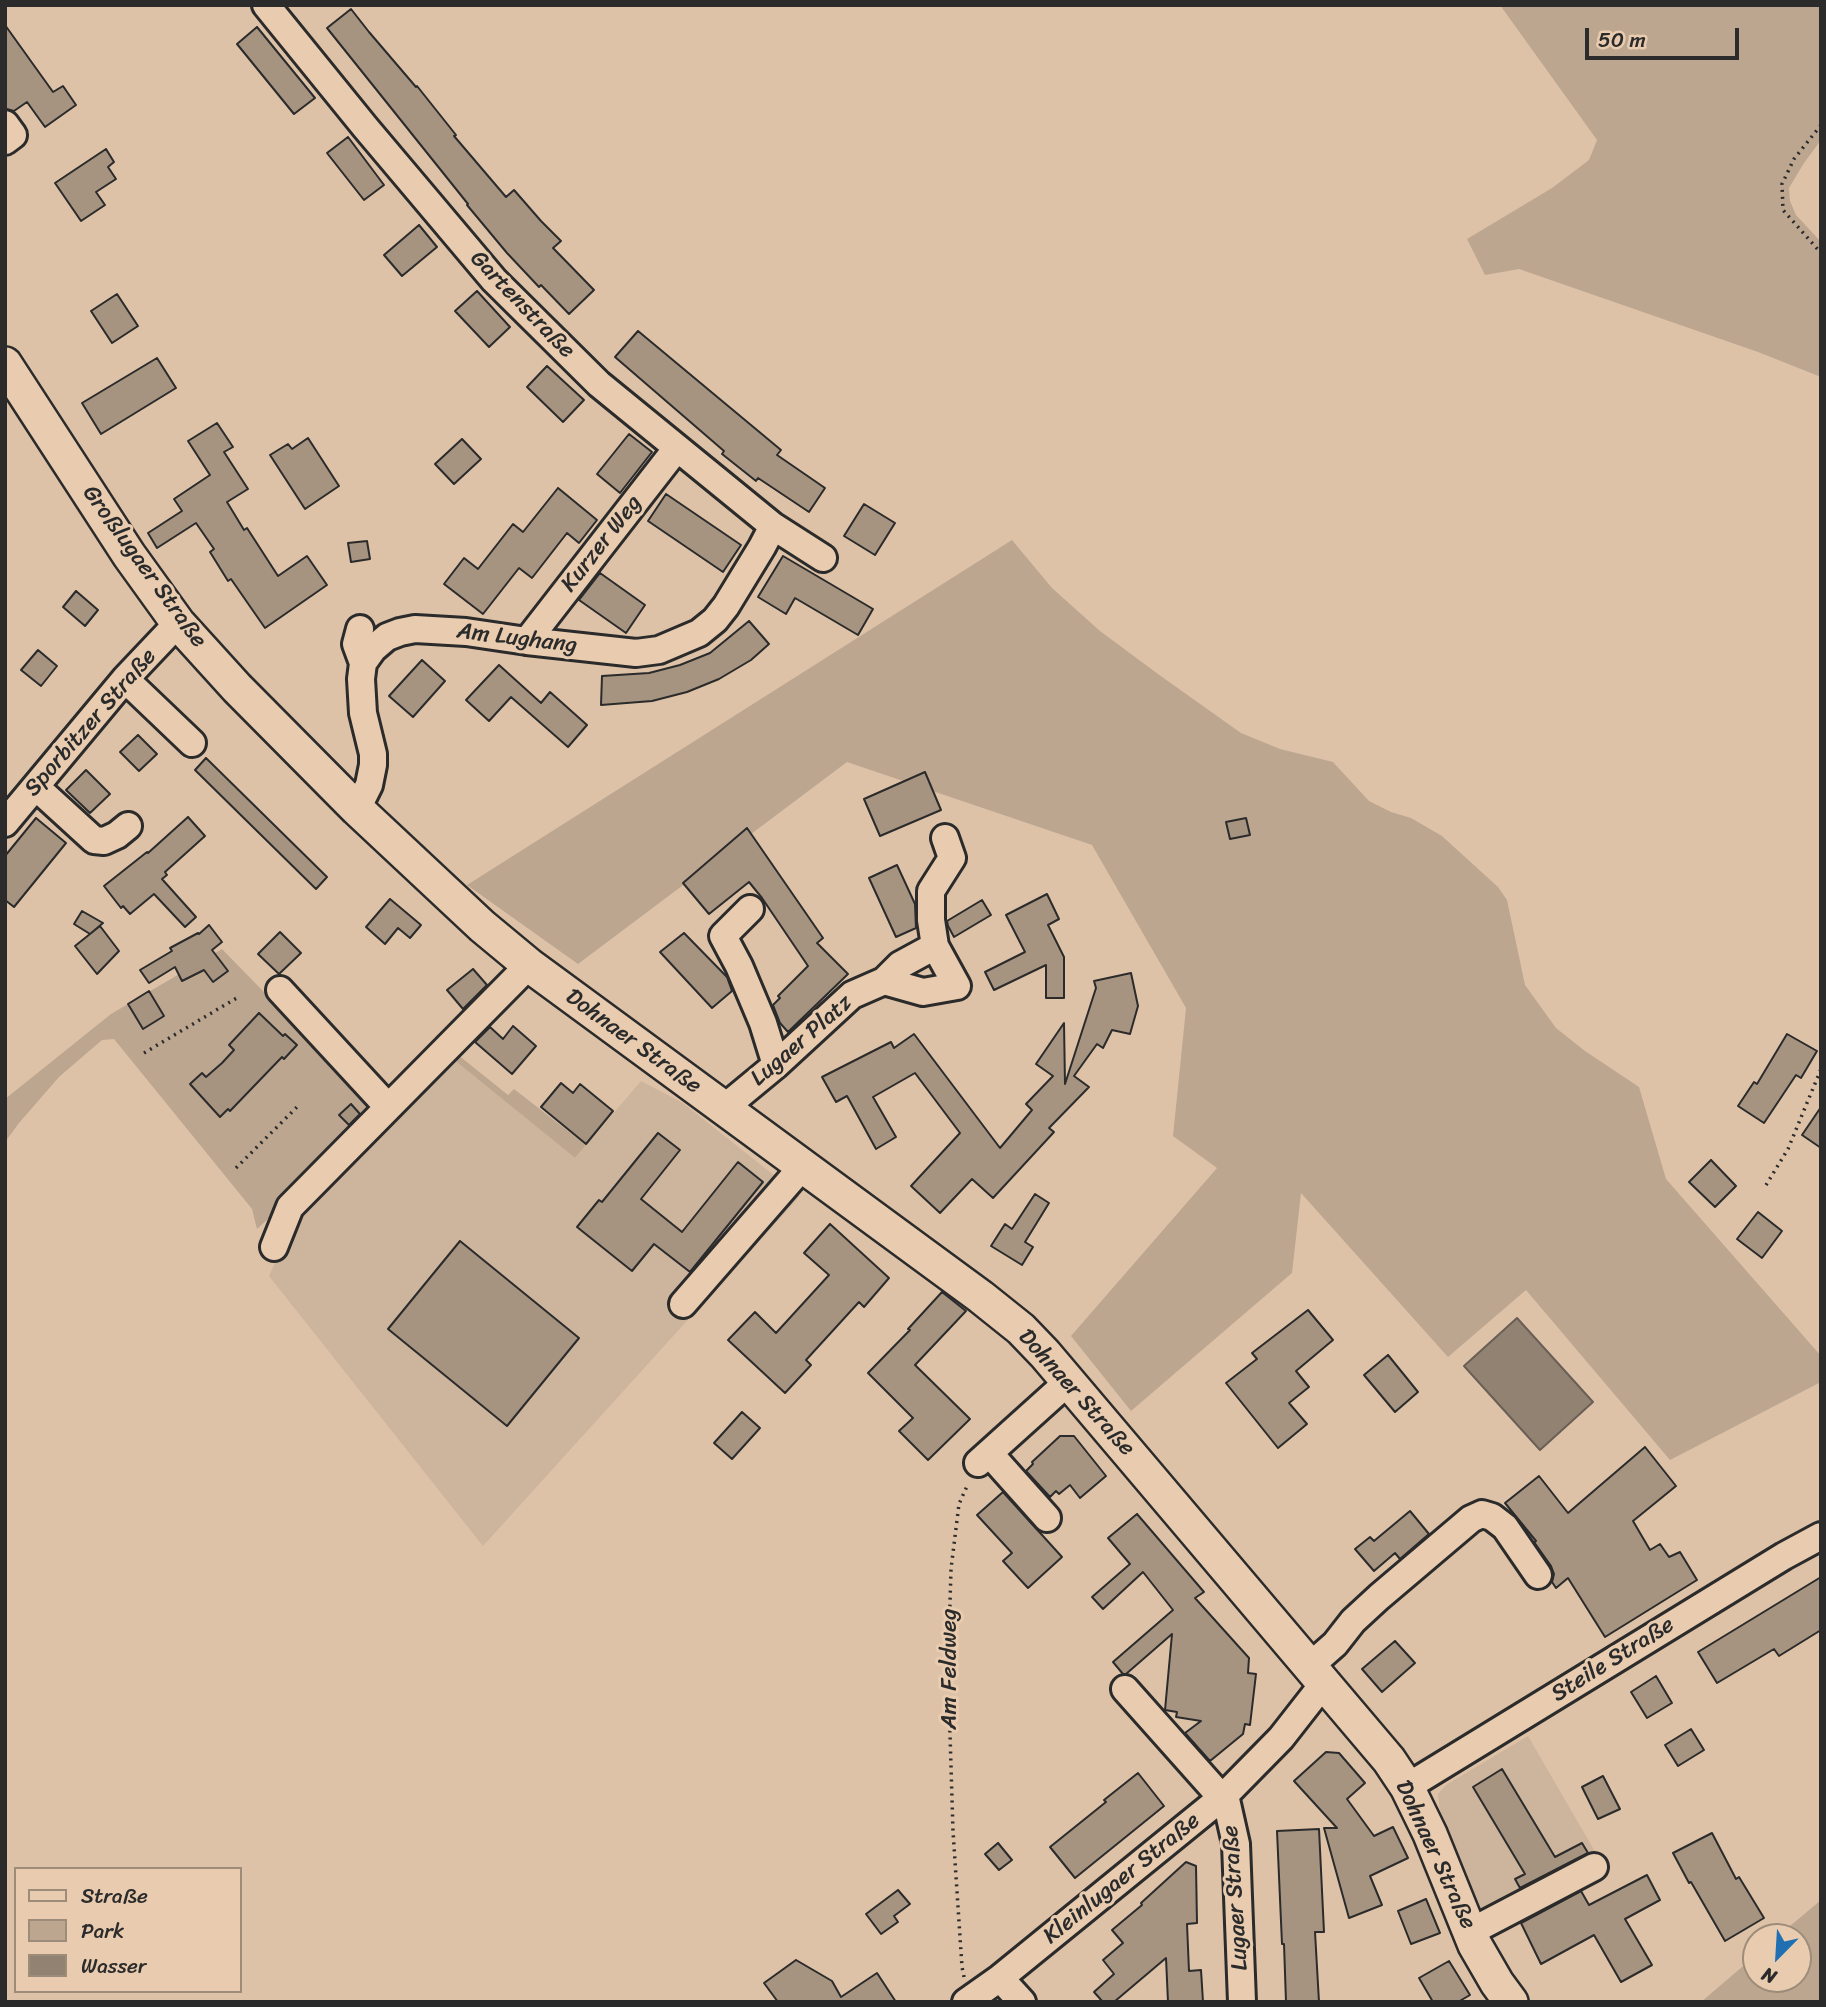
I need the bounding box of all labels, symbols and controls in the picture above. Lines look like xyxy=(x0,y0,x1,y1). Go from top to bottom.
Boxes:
scale bar xyxy=(1588,14,1742,58)
text: 50 m xyxy=(1598,21,1646,59)
street label: Gartenstraße xyxy=(464,245,580,365)
street label: Großlugaer Straße xyxy=(76,481,212,653)
street label: Kurzer Weg xyxy=(556,490,648,598)
street label: Am Lughang xyxy=(455,618,579,660)
street label: Sporbitzer Straße xyxy=(19,643,163,803)
street label: Dohnaer Straße xyxy=(560,983,706,1101)
street label: Lugaer Platz xyxy=(746,989,858,1093)
street label: Dohnaer Straße xyxy=(1012,1324,1140,1462)
street label: Am Feldweg xyxy=(936,1608,964,1730)
street label: Steile Straße xyxy=(1547,1611,1679,1709)
street label: Dohnaer Straße xyxy=(1388,1776,1482,1934)
street label: Kleinlugaer Straße xyxy=(1038,1807,1206,1951)
street label: Lugaer Straße xyxy=(1217,1824,1255,1972)
legend xyxy=(14,1867,242,1993)
text: Straße xyxy=(81,1877,148,1915)
text: Park xyxy=(81,1912,124,1950)
north arrow xyxy=(1742,1923,1812,1993)
text: Wasser xyxy=(81,1947,146,1985)
text: N xyxy=(1756,1958,1782,1994)

